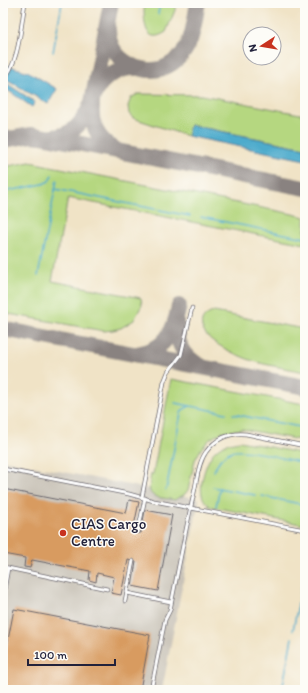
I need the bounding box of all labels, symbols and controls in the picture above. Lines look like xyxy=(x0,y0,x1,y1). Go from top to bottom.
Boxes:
north arrow xyxy=(242,26,282,66)
text: N xyxy=(246,43,260,53)
place label: CIAS Cargo Centre xyxy=(71,515,146,550)
marker: CIAS Cargo Centre xyxy=(58,528,68,538)
scale bar xyxy=(28,641,115,667)
text: 100 m xyxy=(34,648,67,662)

